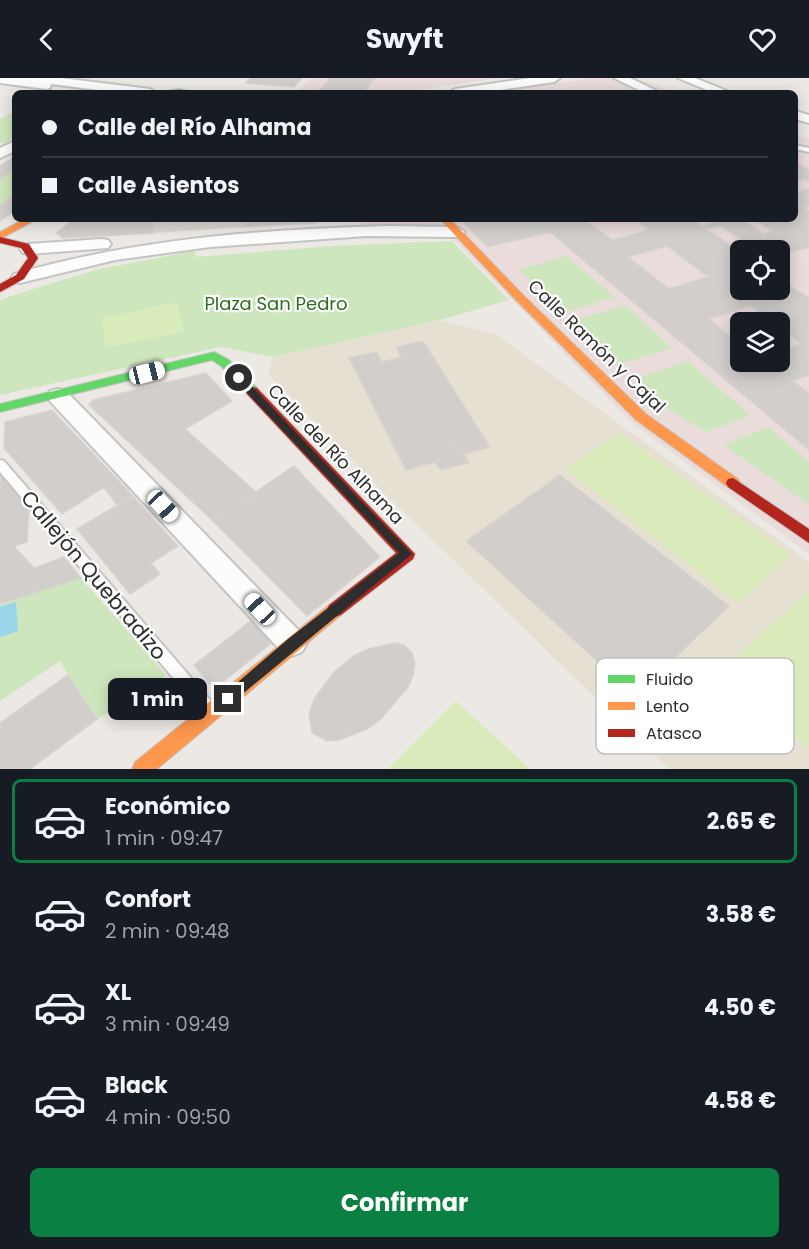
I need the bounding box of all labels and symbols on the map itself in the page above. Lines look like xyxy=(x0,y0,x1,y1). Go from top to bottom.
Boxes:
street label: Calle Ramón y Cajal xyxy=(523,274,671,418)
park label: Plaza San Pedro xyxy=(204,291,348,316)
car xyxy=(127,360,167,386)
route start xyxy=(225,364,252,391)
street label: Calle del Río Alhama xyxy=(262,378,410,530)
street label: Callejón Quebradizo xyxy=(14,484,174,666)
car xyxy=(144,487,182,525)
car xyxy=(241,590,279,628)
legend xyxy=(596,658,794,754)
text: Fluido xyxy=(646,668,693,691)
callout: 1 min xyxy=(108,678,207,720)
route end xyxy=(214,685,241,712)
text: Lento xyxy=(646,695,689,718)
text: Atasco xyxy=(646,722,702,745)

